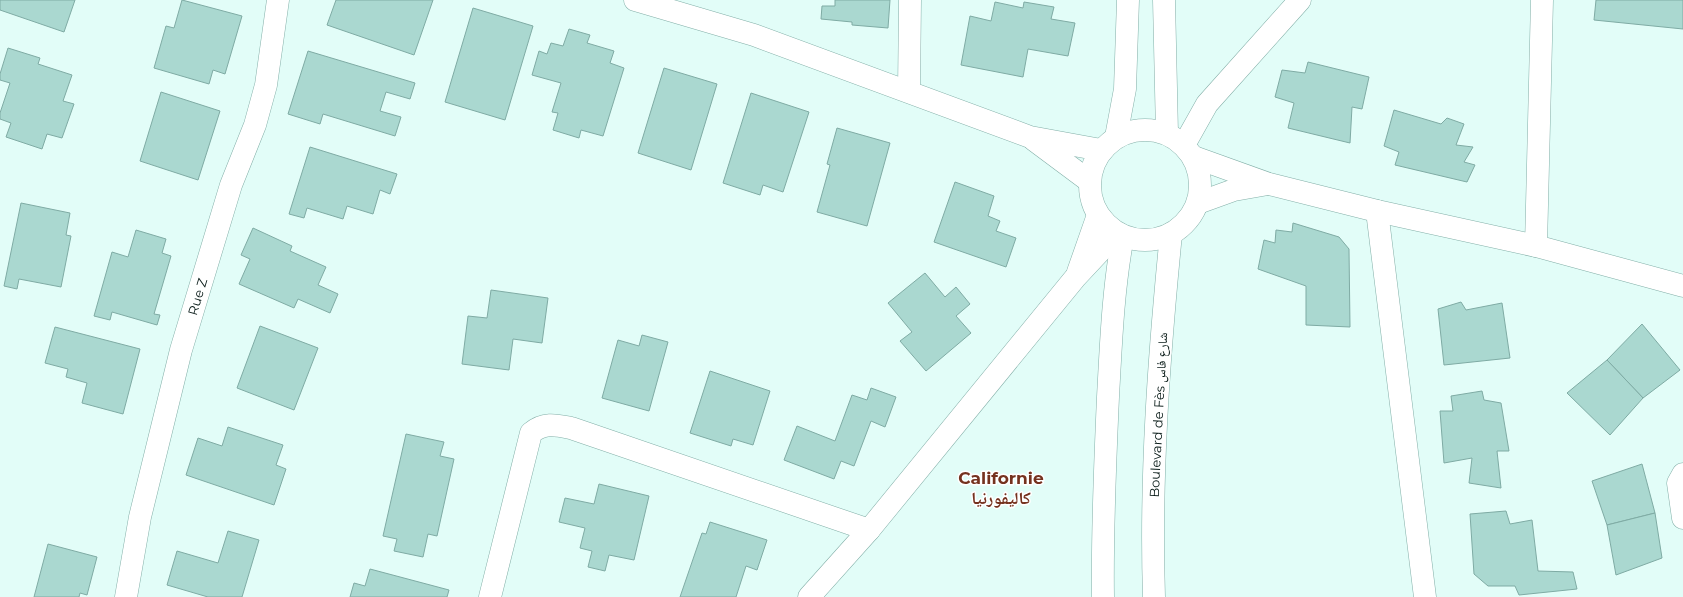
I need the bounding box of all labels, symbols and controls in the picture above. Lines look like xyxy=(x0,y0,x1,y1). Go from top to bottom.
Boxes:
street label: Rue Z xyxy=(184,276,210,317)
street label: Boulevard de Fès شارع فاس xyxy=(1146,332,1172,498)
district label: Californie كاليفورنيا xyxy=(958,468,1044,508)

